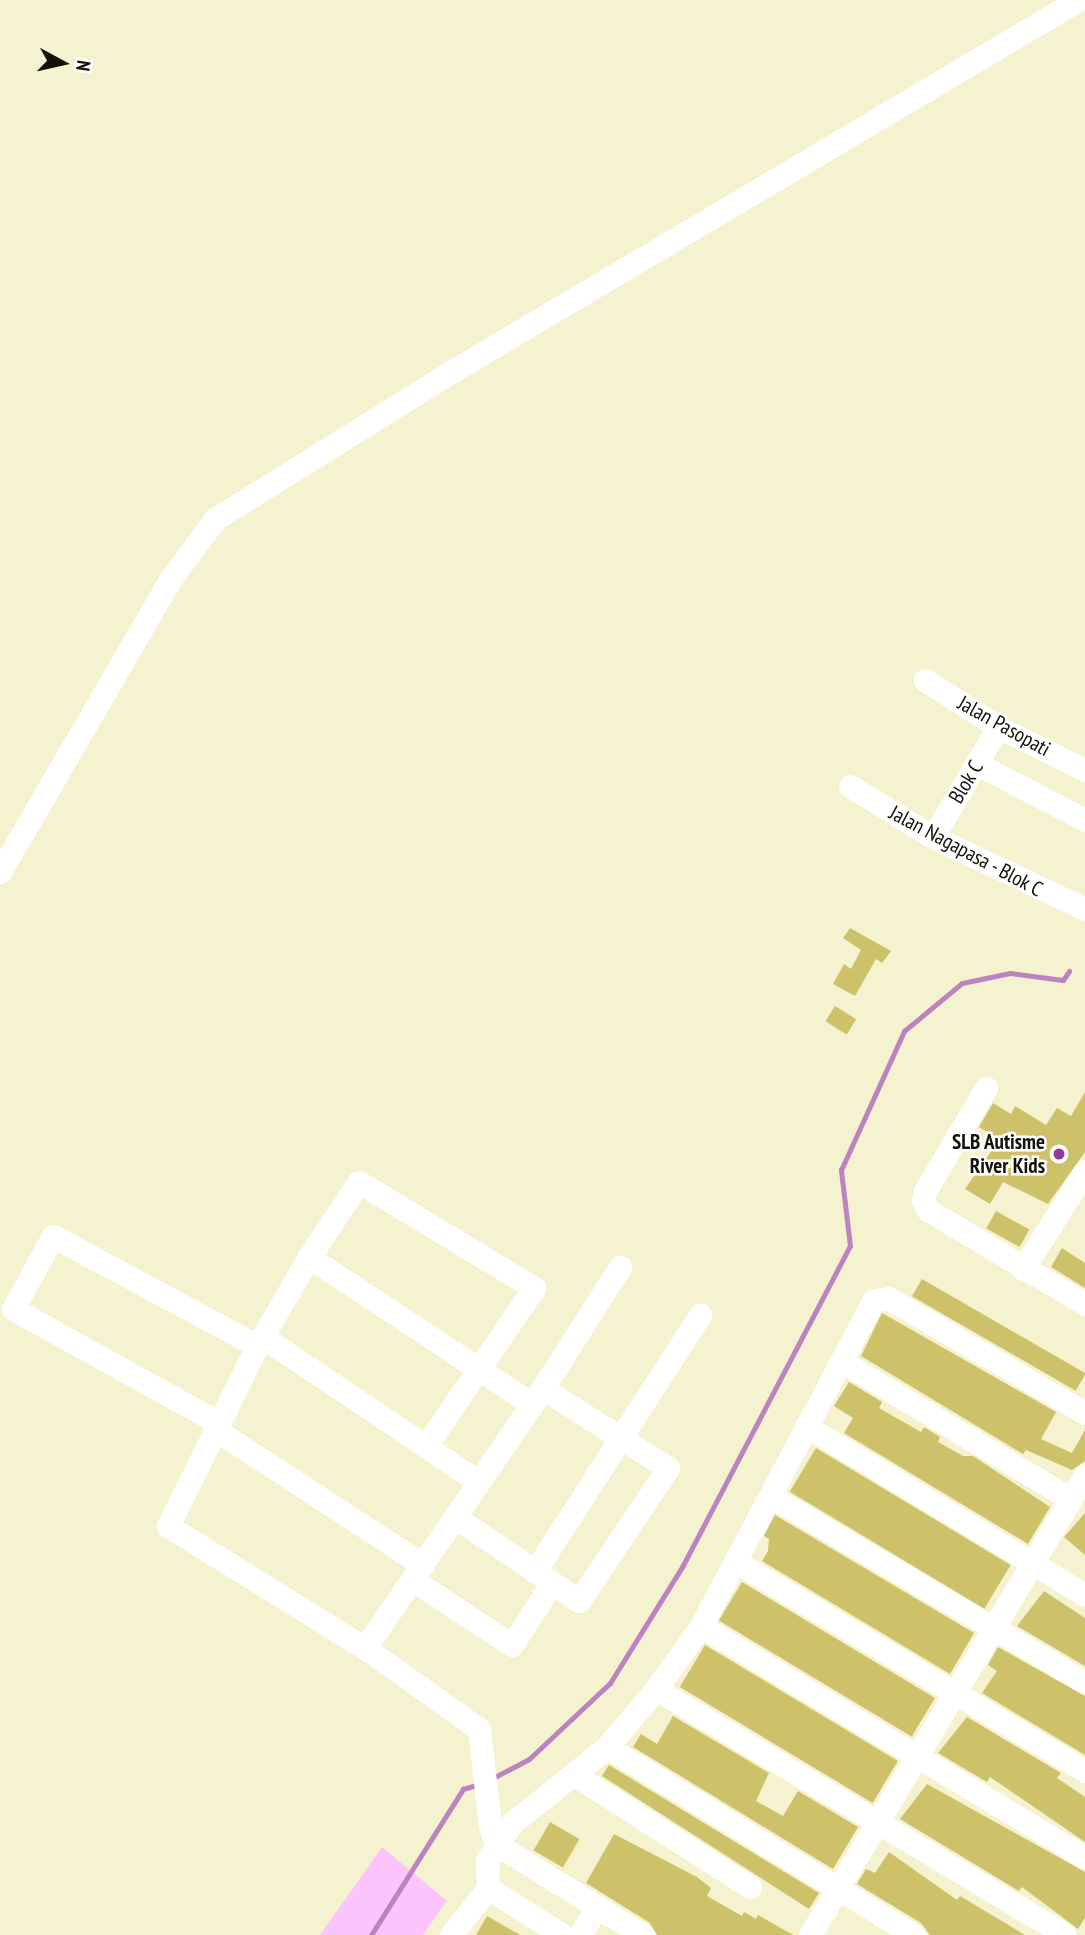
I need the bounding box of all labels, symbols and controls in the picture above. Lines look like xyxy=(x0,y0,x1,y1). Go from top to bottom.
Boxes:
north arrow xyxy=(28,28,98,98)
text: N xyxy=(71,59,96,73)
street label: Jalan Pasopati xyxy=(953,690,1055,762)
street label: Blok C xyxy=(943,756,989,808)
street label: Jalan Nagapasa - Blok C xyxy=(884,800,1048,902)
place label: SLB Autisme River Kids xyxy=(951,1129,1045,1179)
marker: SLB Autisme River Kids xyxy=(1051,1146,1067,1162)

